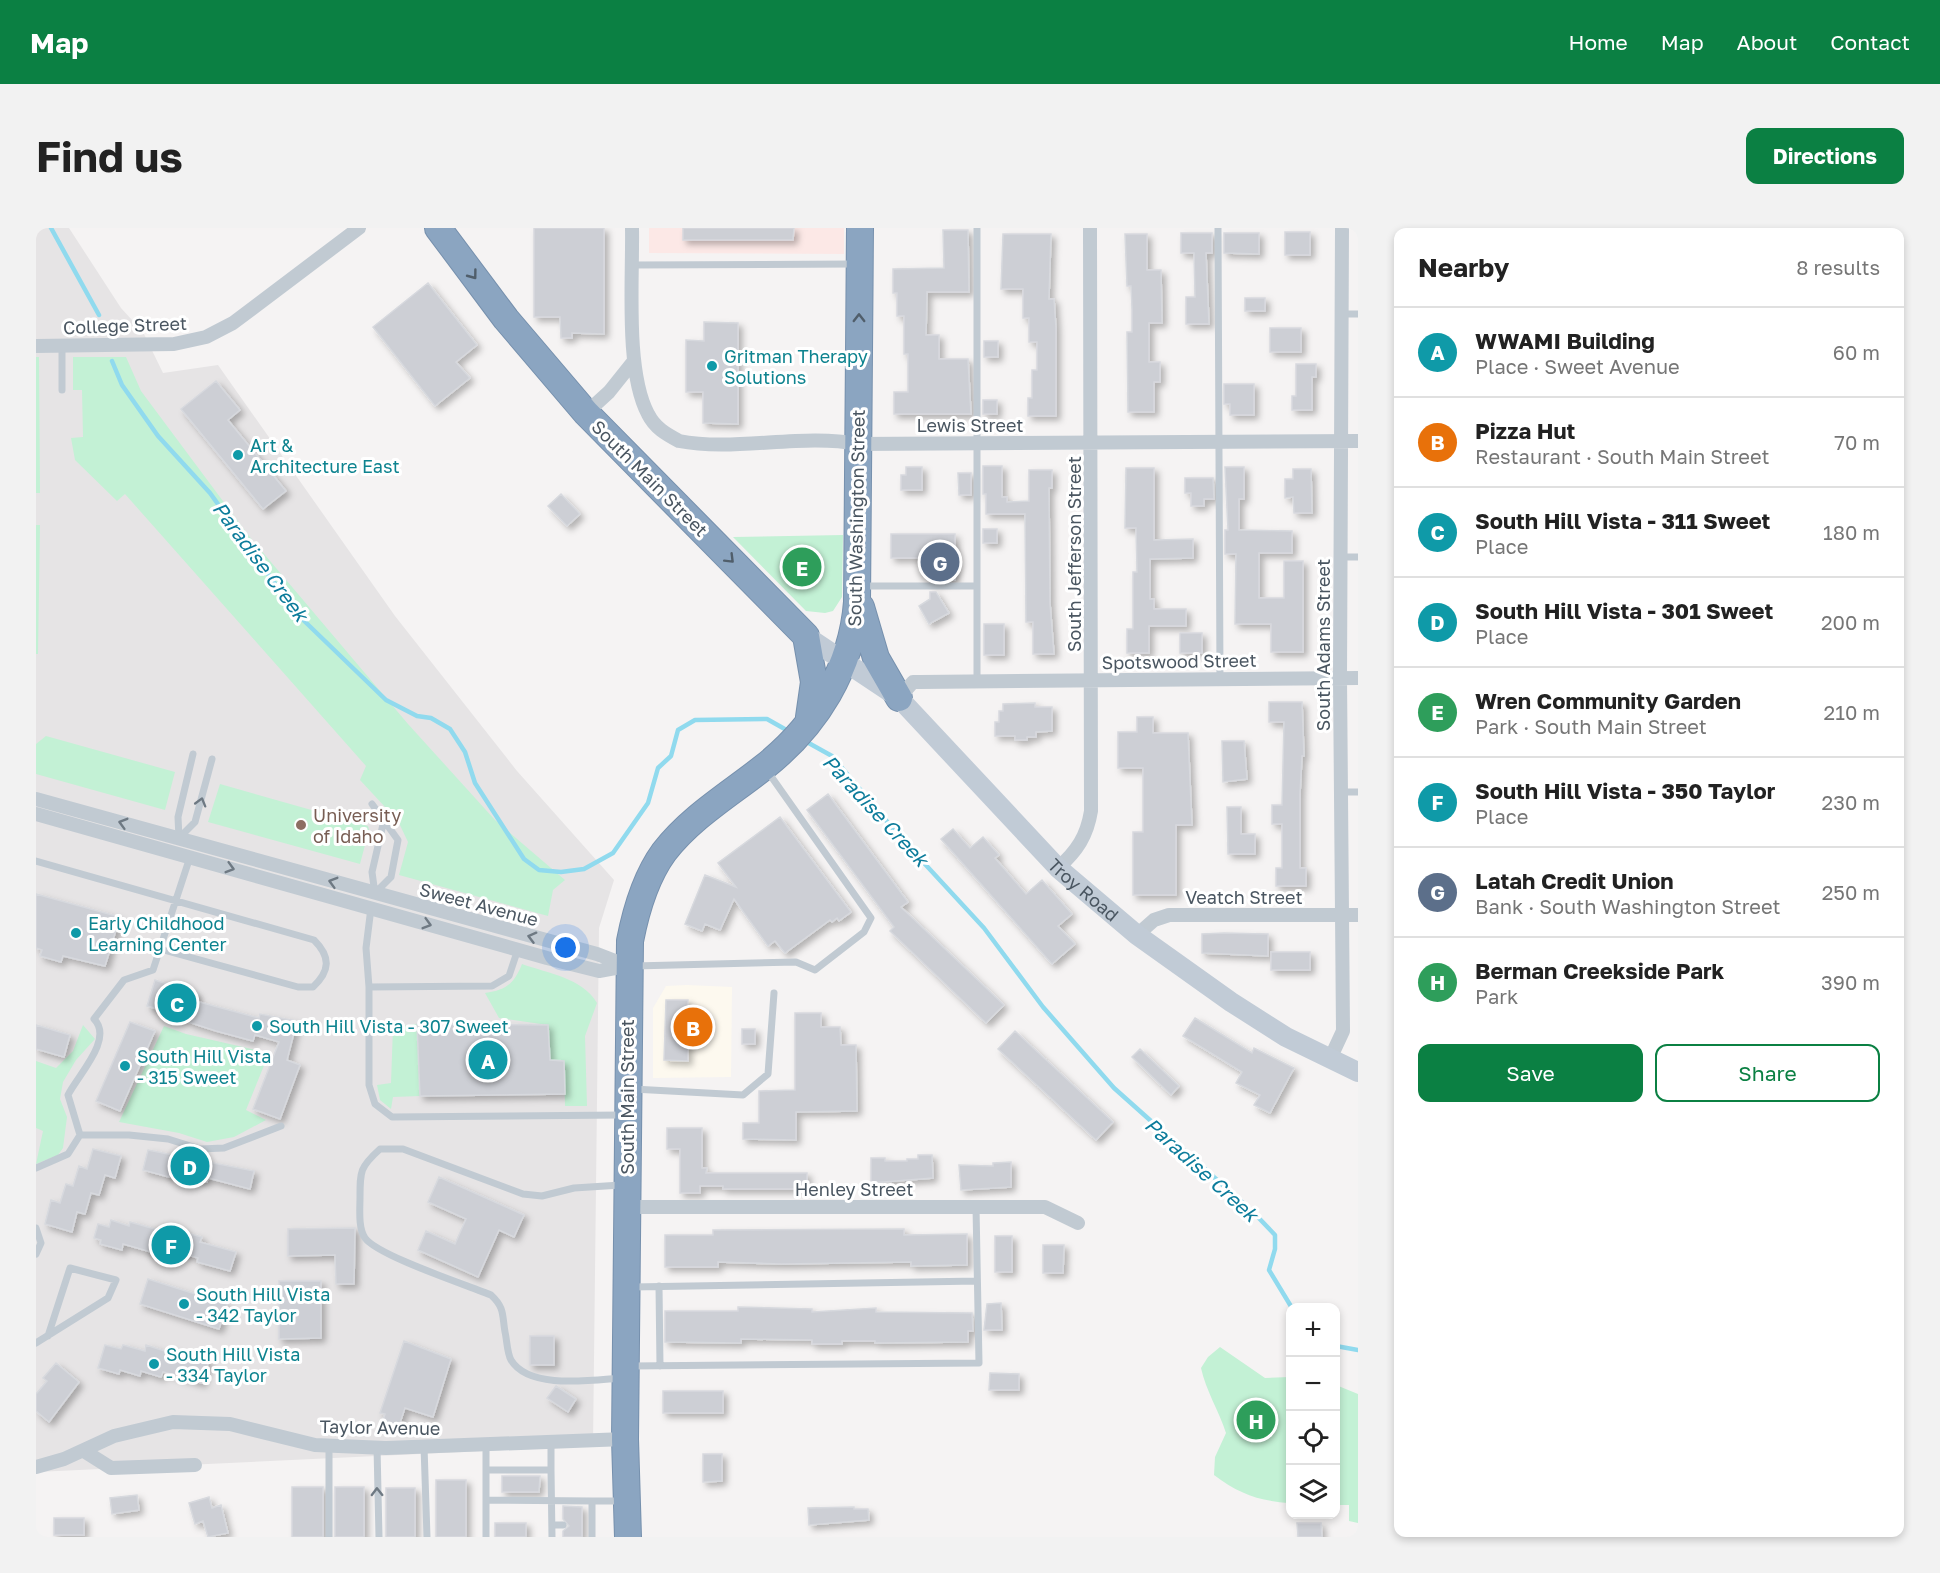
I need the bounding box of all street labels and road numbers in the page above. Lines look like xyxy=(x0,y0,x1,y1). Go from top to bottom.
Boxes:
street label: College Street xyxy=(63,312,187,338)
street label: South Washington Street xyxy=(843,409,869,627)
street label: Lewis Street xyxy=(916,414,1024,436)
street label: South Main Street xyxy=(587,415,713,541)
street label: South Jefferson Street xyxy=(1063,456,1085,652)
street label: South Adams Street xyxy=(1312,559,1334,731)
street label: Spotswood Street xyxy=(1101,649,1257,673)
street label: Troy Road xyxy=(1044,854,1123,926)
street label: Sweet Avenue xyxy=(417,878,541,930)
street label: Veatch Street xyxy=(1185,886,1303,908)
street label: South Main Street xyxy=(616,1019,638,1175)
street label: Henley Street xyxy=(795,1178,913,1200)
street label: Taylor Avenue xyxy=(319,1415,441,1439)

